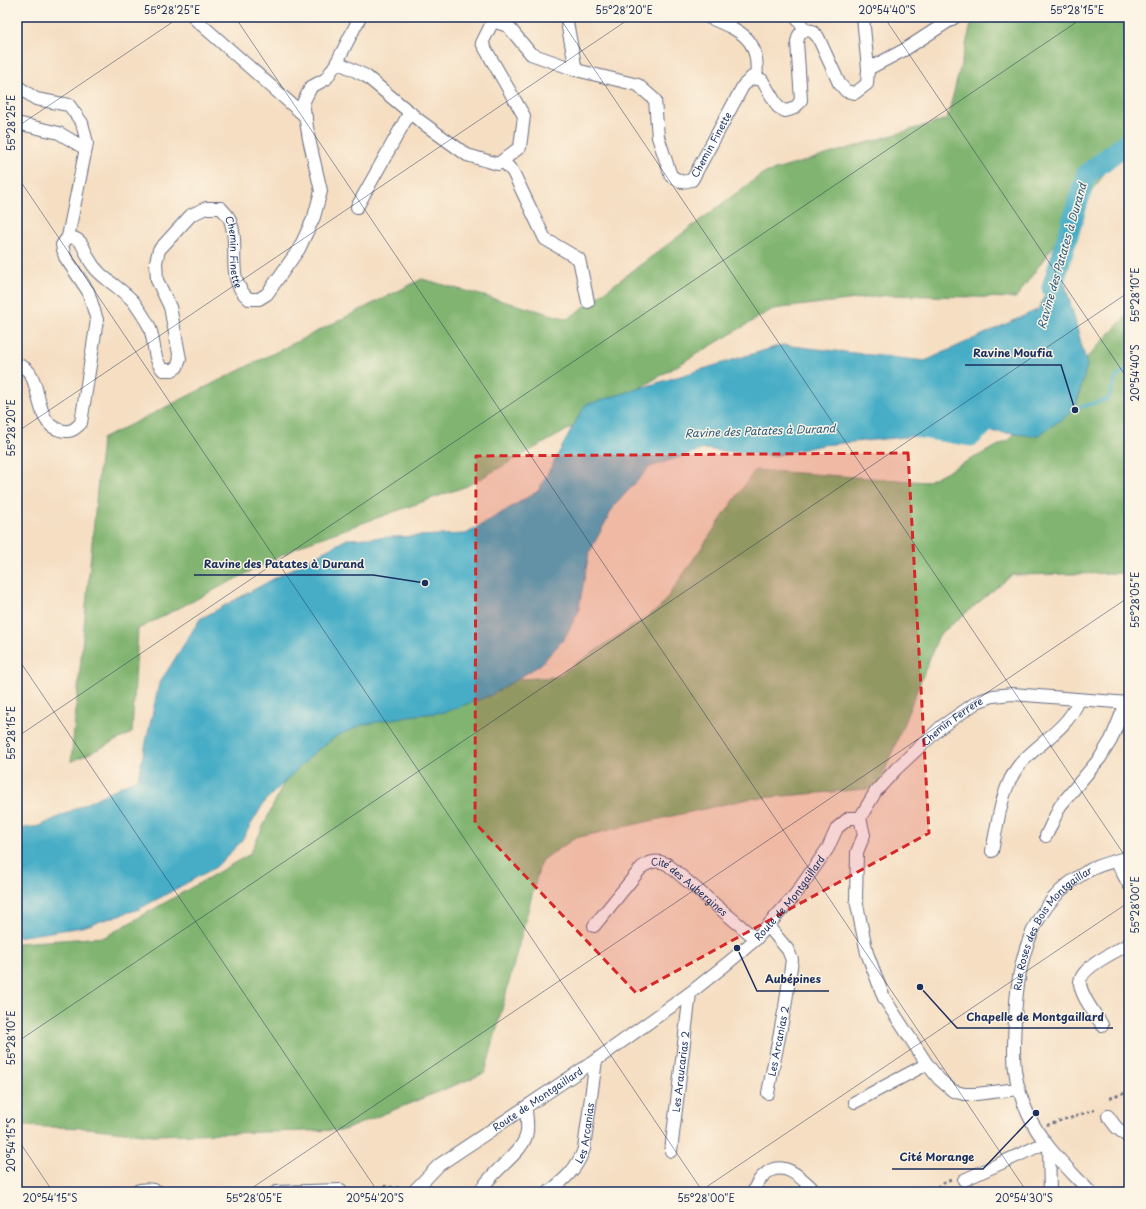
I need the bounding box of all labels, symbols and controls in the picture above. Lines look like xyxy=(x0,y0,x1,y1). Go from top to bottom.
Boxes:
text: 55°28'25"E xyxy=(144,2,200,17)
text: 55°28'20"E xyxy=(595,2,653,17)
text: 20°54'40"S xyxy=(858,2,916,17)
text: 55°28'15"E xyxy=(1050,2,1104,17)
text: 55°28'25"E xyxy=(3,95,18,151)
street label: Chemin Finette xyxy=(687,109,735,180)
water label: Ravine des Patates à Durand xyxy=(1033,180,1091,331)
street label: Chemin Finette xyxy=(222,214,247,290)
text: 55°28'10"E xyxy=(1127,268,1142,322)
callout: Ravine Moufia xyxy=(965,342,1061,365)
text: Ravine Moufia xyxy=(973,344,1053,361)
text: 20°54'40"S xyxy=(1127,344,1142,402)
text: 55°28'20"E xyxy=(3,399,18,457)
water label: Ravine des Patates à Durand xyxy=(684,419,837,442)
callout: Ravine des Patates à Durand xyxy=(194,552,373,575)
text: Ravine des Patates à Durand xyxy=(204,555,365,572)
text: 55°28'05"E xyxy=(1127,572,1142,628)
street label: Chemin Ferrere xyxy=(917,692,985,749)
text: 55°28'15"E xyxy=(3,706,18,760)
street label: Route de Montgaillard xyxy=(750,852,828,944)
street label: Cité des Aubergines xyxy=(650,853,732,920)
street label: Rue Roses des Bois Montgaillar xyxy=(1009,862,1095,991)
text: 55°28'00"E xyxy=(1127,876,1142,934)
callout: Aubépines xyxy=(757,968,829,991)
text: Aubépines xyxy=(765,970,821,987)
street label: Les Arcanias 2 xyxy=(763,1004,792,1077)
callout: Chapelle de Montgaillard xyxy=(957,1005,1113,1028)
text: Chapelle de Montgaillard xyxy=(966,1008,1104,1025)
text: 55°28'10"E xyxy=(3,1011,18,1065)
street label: Les Araucarias 2 xyxy=(668,1030,692,1113)
street label: Route de Montgaillard xyxy=(489,1063,586,1134)
street label: Les Arcanias xyxy=(571,1101,597,1166)
text: 20°54'15"S xyxy=(3,1118,18,1172)
callout: Cité Morange xyxy=(892,1146,983,1169)
text: Cité Morange xyxy=(900,1148,974,1165)
text: 20°54'15"S xyxy=(23,1190,77,1205)
text: 55°28'05"E xyxy=(226,1190,282,1205)
text: 20°54'20"S xyxy=(346,1190,404,1205)
text: 55°28'00"E xyxy=(677,1190,735,1205)
text: 20°54'30"S xyxy=(995,1190,1053,1205)

